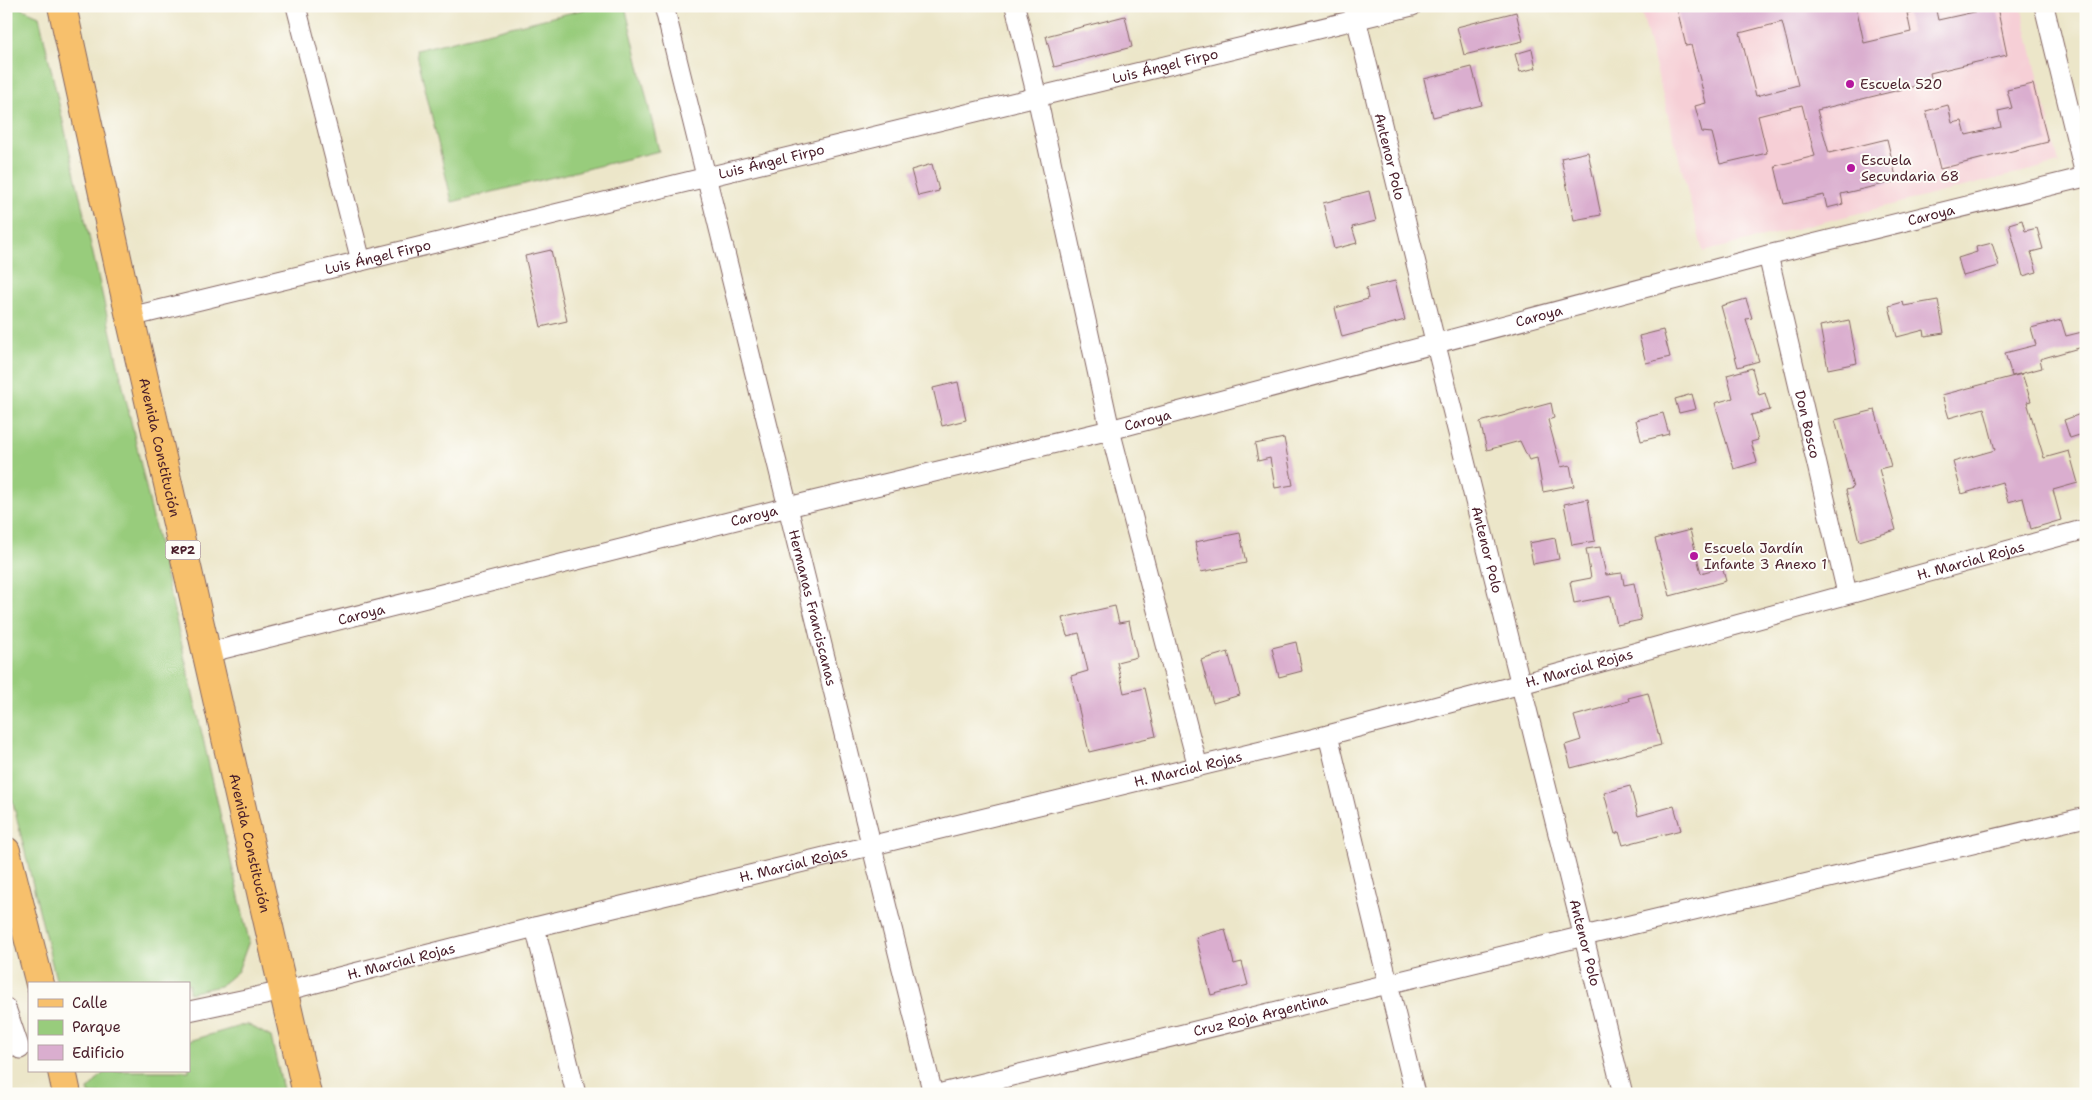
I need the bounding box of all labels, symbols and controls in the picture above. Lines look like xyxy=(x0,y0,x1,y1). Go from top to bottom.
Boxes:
street label: Luis Ángel Firpo xyxy=(1110,44,1220,87)
place label: Escuela 520 xyxy=(1860,75,1942,93)
marker: Escuela 520 xyxy=(1844,78,1856,90)
street label: Antenor Polo xyxy=(1371,111,1409,202)
street label: Luis Ángel Firpo xyxy=(717,140,826,183)
place label: Escuela Secundaria 68 xyxy=(1861,151,1959,185)
marker: Escuela Secundaria 68 xyxy=(1845,162,1857,174)
street label: Caroya xyxy=(1906,200,1957,229)
street label: Luis Ángel Firpo xyxy=(323,235,433,278)
street label: Caroya xyxy=(1513,301,1565,331)
street label: Avenida Constitución xyxy=(135,376,184,519)
street label: Don Bosco xyxy=(1791,389,1824,460)
street label: Caroya xyxy=(1122,405,1173,435)
street label: Caroya xyxy=(729,501,780,530)
street label: Antenor Polo xyxy=(1468,504,1507,595)
street label: Hermanas Franciscanas xyxy=(785,528,841,688)
street label: H. Marcial Rojas xyxy=(1915,537,2027,584)
place label: Escuela Jardín Infante 3 Anexo 1 xyxy=(1704,539,1827,573)
road number: RP2 xyxy=(166,540,200,560)
marker: Escuela Jardín Infante 3 Anexo 1 xyxy=(1688,550,1700,562)
street label: Caroya xyxy=(336,600,387,629)
street label: H. Marcial Rojas xyxy=(1523,645,1635,691)
street label: H. Marcial Rojas xyxy=(1132,747,1244,791)
street label: Avenida Constitución xyxy=(225,772,275,915)
street label: H. Marcial Rojas xyxy=(737,843,849,886)
street label: Antenor Polo xyxy=(1566,897,1605,988)
street label: H. Marcial Rojas xyxy=(345,939,457,984)
legend xyxy=(28,982,190,1072)
street label: Cruz Roja Argentina xyxy=(1191,990,1330,1040)
text: Calle xyxy=(72,993,108,1013)
text: Parque xyxy=(72,1017,121,1037)
text: Edificio xyxy=(72,1043,124,1063)

